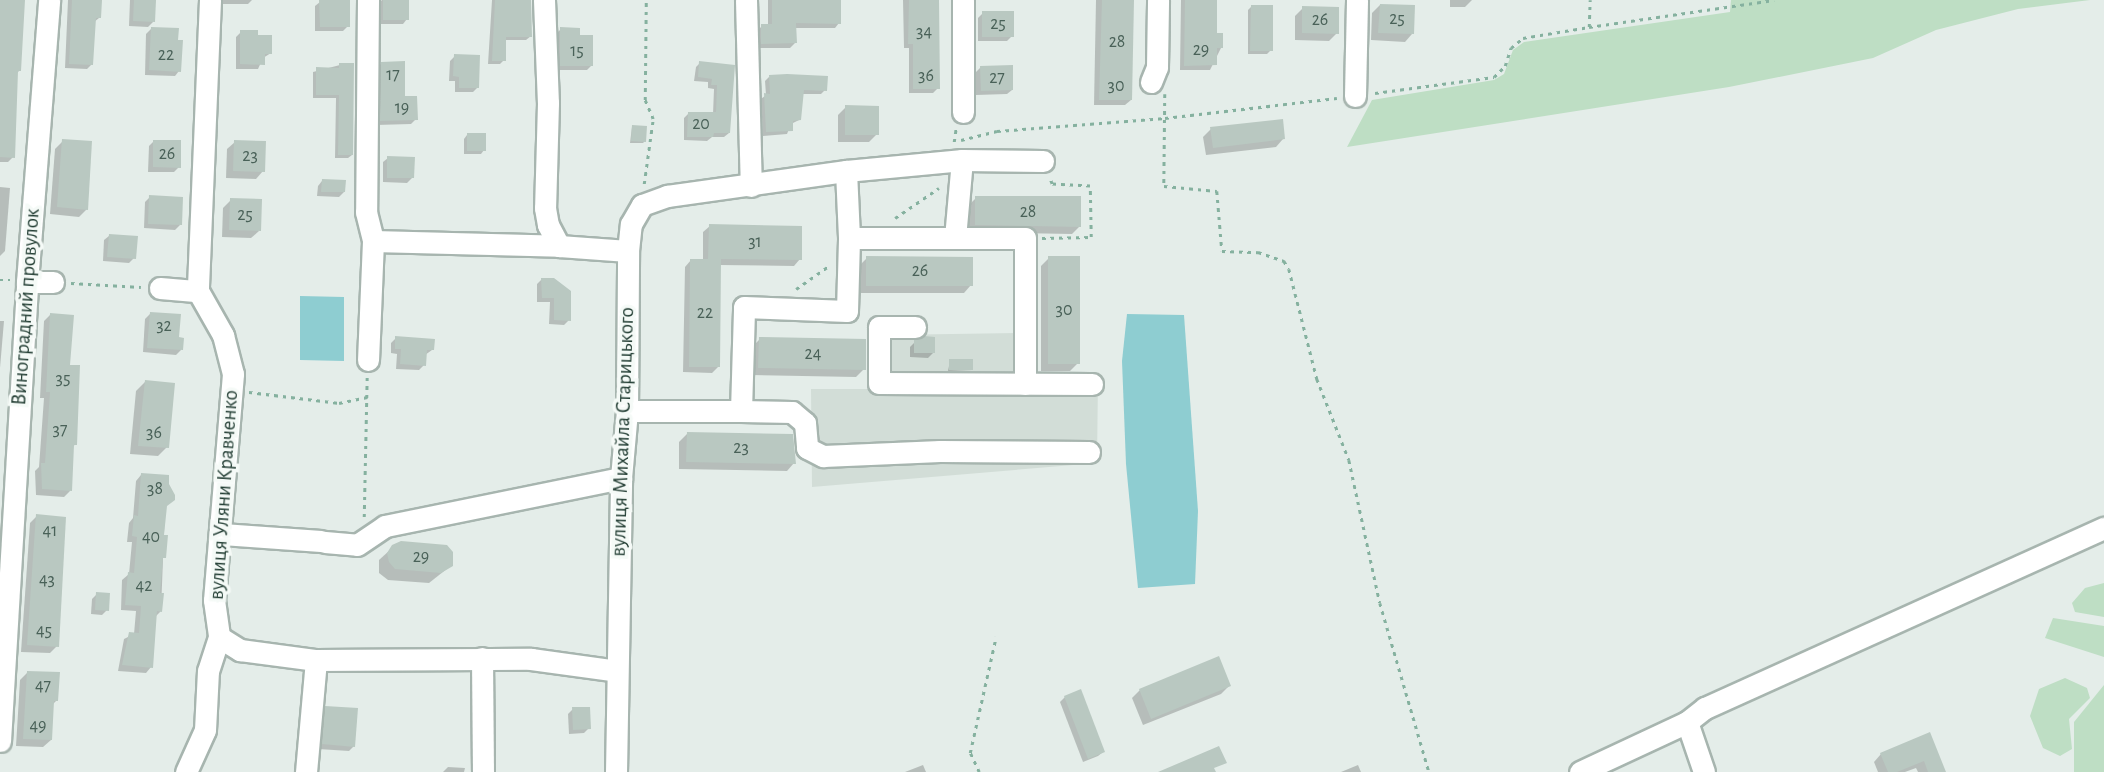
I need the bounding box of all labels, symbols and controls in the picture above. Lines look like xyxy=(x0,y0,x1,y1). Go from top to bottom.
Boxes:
house number: 25 xyxy=(1389,8,1405,30)
house number: 26 xyxy=(1312,9,1328,31)
house number: 25 xyxy=(990,13,1006,35)
house number: 34 xyxy=(916,21,932,43)
house number: 28 xyxy=(1109,31,1125,53)
house number: 29 xyxy=(1193,39,1209,61)
house number: 15 xyxy=(570,40,584,62)
house number: 22 xyxy=(158,44,174,66)
house number: 17 xyxy=(386,64,400,86)
house number: 36 xyxy=(918,65,934,87)
house number: 27 xyxy=(989,67,1005,89)
house number: 30 xyxy=(1108,75,1124,97)
house number: 19 xyxy=(395,97,409,119)
house number: 20 xyxy=(692,113,710,135)
house number: 26 xyxy=(159,143,175,165)
house number: 23 xyxy=(242,145,258,167)
house number: 28 xyxy=(1020,201,1036,223)
house number: 25 xyxy=(237,204,253,226)
street label: Виноградний провулок xyxy=(7,208,45,406)
house number: 31 xyxy=(748,231,762,253)
house number: 26 xyxy=(912,260,928,282)
house number: 30 xyxy=(1056,299,1072,321)
house number: 22 xyxy=(697,302,713,324)
street label: вулиця Михайла Старицького xyxy=(606,307,640,557)
house number: 32 xyxy=(156,315,172,337)
house number: 24 xyxy=(805,343,821,365)
house number: 35 xyxy=(56,368,70,390)
street label: вулиця Уляни Кравченко xyxy=(204,389,244,601)
house number: 37 xyxy=(53,419,67,441)
house number: 36 xyxy=(146,422,162,444)
house number: 23 xyxy=(733,437,749,459)
house number: 38 xyxy=(147,478,163,500)
house number: 41 xyxy=(43,520,57,542)
house number: 40 xyxy=(142,526,160,548)
house number: 29 xyxy=(413,546,429,568)
house number: 43 xyxy=(39,569,55,591)
house number: 42 xyxy=(136,575,152,597)
house number: 45 xyxy=(36,620,52,642)
house number: 47 xyxy=(35,675,51,697)
house number: 49 xyxy=(29,715,47,737)

